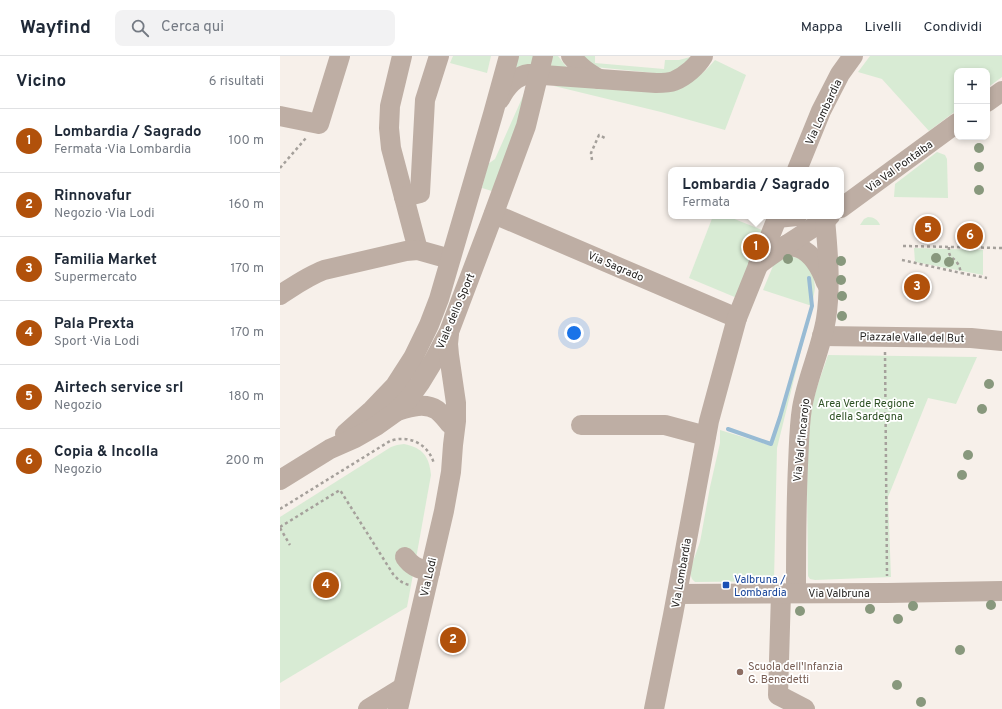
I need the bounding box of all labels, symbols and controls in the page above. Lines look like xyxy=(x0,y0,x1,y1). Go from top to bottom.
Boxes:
search box xyxy=(115,10,395,46)
text: Wayfind xyxy=(20,16,91,40)
icon: search xyxy=(129,17,151,39)
text: Cerca qui xyxy=(161,18,224,37)
text: Mappa xyxy=(801,19,843,36)
text: Livelli xyxy=(865,19,901,36)
text: Condividi xyxy=(923,19,982,36)
map controls xyxy=(954,68,990,140)
button: + xyxy=(954,68,990,104)
text: Vicino xyxy=(16,71,66,93)
text: 6 risultati xyxy=(209,74,264,90)
street label: Via Lombardia xyxy=(803,77,845,148)
button: − xyxy=(954,104,990,140)
text: Lombardia / Sagrado xyxy=(54,123,202,142)
text: 1 xyxy=(26,133,32,149)
text: 100 m xyxy=(228,133,264,149)
street label: Via Val Pontaiba xyxy=(863,138,936,196)
text: Fermata · Via Lombardia xyxy=(54,142,191,158)
popup xyxy=(668,167,844,219)
text: Lombardia / Sagrado xyxy=(682,176,830,195)
text: Rinnovafur xyxy=(54,187,131,206)
text: Fermata xyxy=(682,195,730,211)
text: 2 xyxy=(25,197,33,213)
text: 160 m xyxy=(229,197,264,213)
text: Negozio · Via Lodi xyxy=(54,206,155,222)
pin: 5 xyxy=(915,214,941,244)
pin: 6 xyxy=(957,221,983,251)
pin: 1 xyxy=(743,232,769,262)
street label: Via Sagrado xyxy=(585,249,646,285)
text: Familia Market xyxy=(54,251,157,270)
text: 3 xyxy=(25,261,33,277)
text: 170 m xyxy=(230,261,264,277)
text: Supermercato xyxy=(54,270,137,286)
street label: Viale dello Sport xyxy=(434,271,478,352)
pin: 3 xyxy=(904,272,930,302)
text: Pala Prexta xyxy=(54,315,134,334)
your location xyxy=(564,323,584,343)
text: 4 xyxy=(25,325,33,341)
text: 170 m xyxy=(230,325,264,341)
street label: Piazzale Valle del But xyxy=(859,330,965,346)
text: Sport · Via Lodi xyxy=(54,334,139,350)
text: Airtech service srl xyxy=(54,379,183,398)
text: 5 xyxy=(25,389,33,405)
text: 180 m xyxy=(229,389,264,405)
park label: Area Verde Regione della Sardegna xyxy=(818,397,914,424)
text: Negozio xyxy=(54,398,102,414)
street label: Via Val d'Incarojo xyxy=(791,398,813,483)
text: Copia & Incolla xyxy=(54,443,158,462)
text: 6 xyxy=(25,453,33,469)
text: 200 m xyxy=(225,453,264,469)
text: Negozio xyxy=(54,462,102,478)
street label: Via Lombardia xyxy=(669,537,695,609)
street label: Via Lodi xyxy=(418,556,440,598)
pin: 4 xyxy=(313,570,339,600)
place label: Valbruna / Lombardia xyxy=(734,573,787,600)
marker: Valbruna / Lombardia xyxy=(721,580,731,590)
street label: Via Valbruna xyxy=(808,587,870,601)
pin: 2 xyxy=(440,625,466,655)
place label: Scuola dell'Infanzia G. Benedetti xyxy=(748,660,843,687)
marker: Scuola dell'Infanzia G. Benedetti xyxy=(735,667,745,677)

